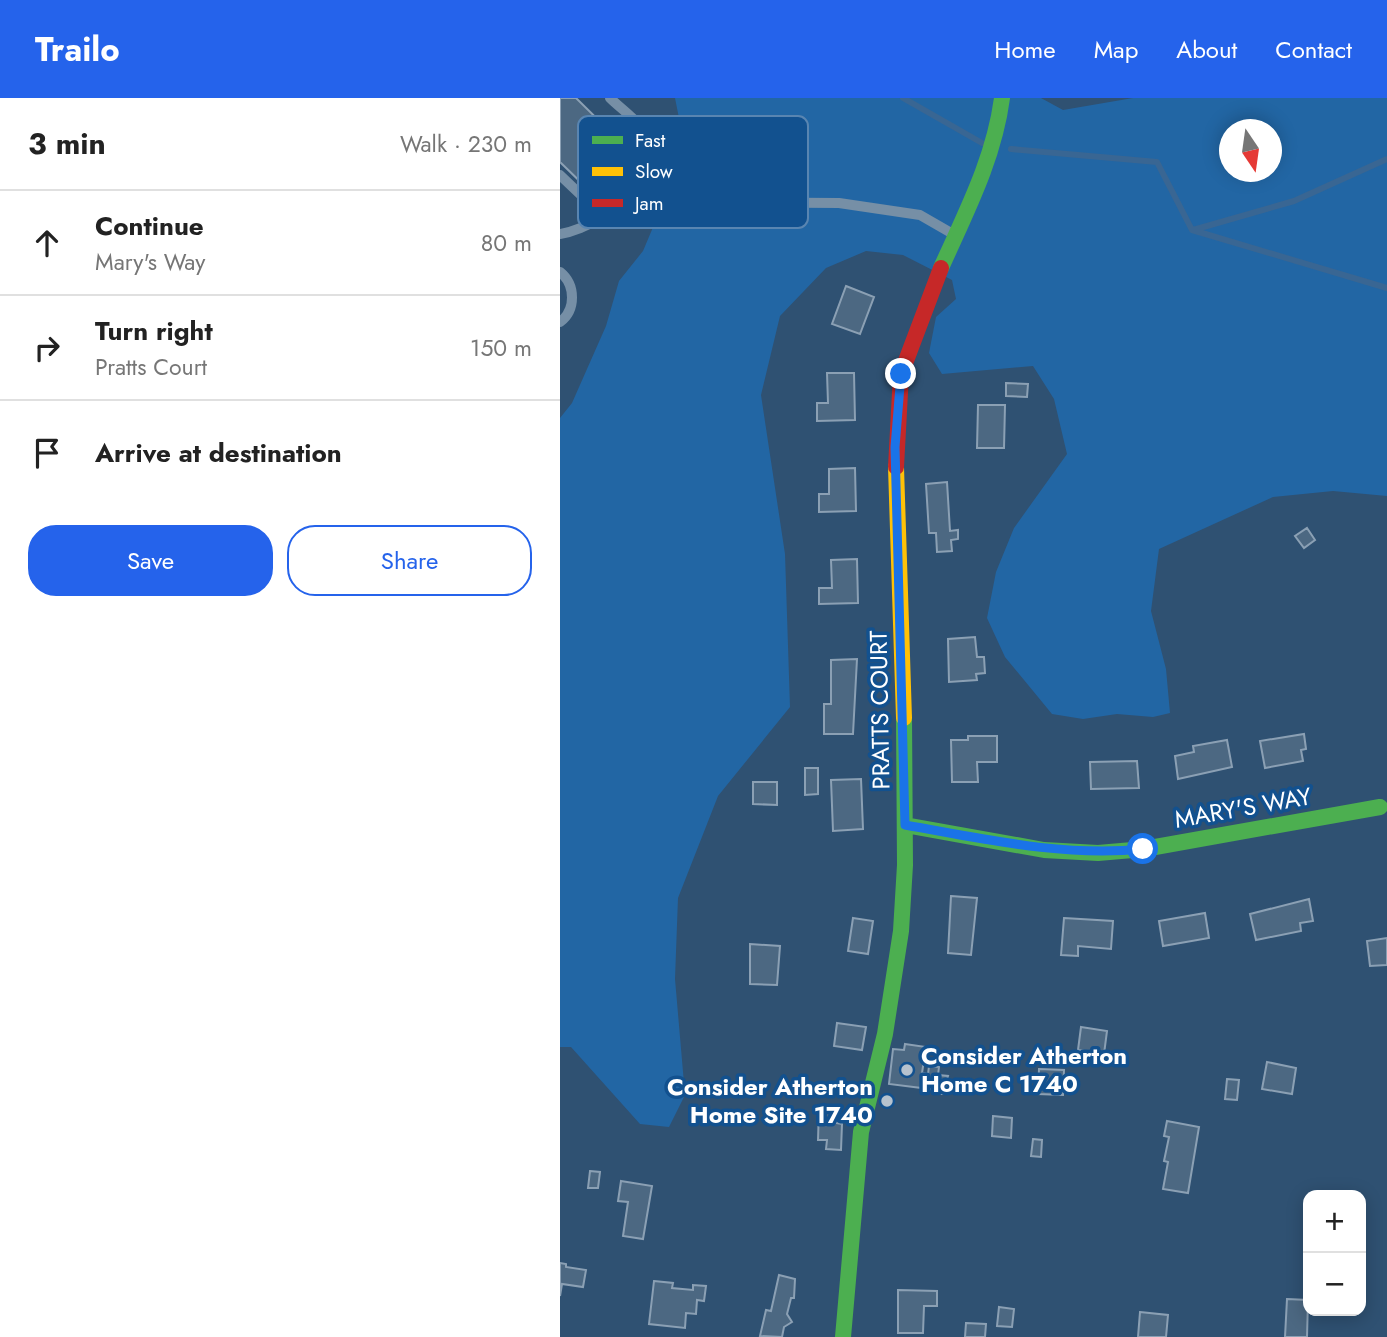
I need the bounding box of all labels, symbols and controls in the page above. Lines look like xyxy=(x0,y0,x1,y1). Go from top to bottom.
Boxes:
text: Trailo xyxy=(35,26,120,73)
text: Home xyxy=(994,32,1056,67)
text: Map xyxy=(1094,32,1138,67)
text: About xyxy=(1176,32,1237,67)
text: Contact xyxy=(1275,32,1352,67)
legend xyxy=(578,116,808,228)
north arrow xyxy=(1219,119,1282,182)
text: 3 min xyxy=(28,122,106,165)
text: Walk · 230 m xyxy=(400,127,532,161)
text: Fast xyxy=(635,127,666,154)
text: Slow xyxy=(635,158,673,185)
text: Jam xyxy=(632,190,664,217)
text: Continue xyxy=(95,207,204,245)
icon: ahead xyxy=(28,224,66,262)
text: 80 m xyxy=(481,226,532,260)
text: Mary's Way xyxy=(95,245,205,279)
text: Turn right xyxy=(95,312,213,350)
icon: right xyxy=(28,329,66,367)
text: 150 m xyxy=(470,331,532,365)
text: Pratts Court xyxy=(95,350,207,384)
route end xyxy=(885,358,916,389)
icon: arrive xyxy=(28,434,66,472)
text: Arrive at destination xyxy=(95,434,342,472)
button: Save xyxy=(28,525,273,596)
button: Share xyxy=(287,525,532,596)
street label: PRATTS COURT xyxy=(861,630,898,790)
street label: MARY'S WAY xyxy=(1172,778,1315,837)
route start xyxy=(1127,833,1158,864)
place label: Consider Atherton Home C 1740 xyxy=(921,1038,1127,1101)
marker: Consider Atherton Home C 1740 xyxy=(899,1062,915,1078)
place label: Consider Atherton Home Site 1740 xyxy=(667,1069,873,1132)
marker: Consider Atherton Home Site 1740 xyxy=(879,1093,895,1109)
map controls xyxy=(1303,1190,1366,1316)
button: + xyxy=(1303,1190,1366,1253)
button: − xyxy=(1303,1253,1366,1316)

